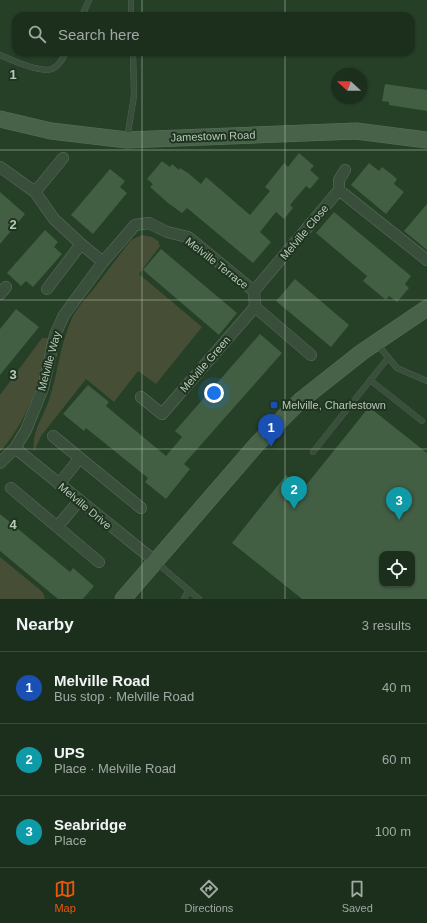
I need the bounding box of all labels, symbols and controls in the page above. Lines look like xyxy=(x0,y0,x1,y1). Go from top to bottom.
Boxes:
search box xyxy=(12,12,415,56)
icon: search xyxy=(26,23,48,45)
text: Search here xyxy=(58,26,140,43)
text: 1 xyxy=(9,67,17,82)
north arrow xyxy=(331,68,367,104)
street label: Jamestown Road xyxy=(170,129,256,143)
street label: Melville Close xyxy=(278,202,330,262)
text: 2 xyxy=(9,217,17,232)
street label: Melville Terrace xyxy=(183,235,251,291)
street label: Melville Way xyxy=(35,329,63,392)
street label: Melville Green xyxy=(177,334,233,394)
text: 3 xyxy=(9,367,17,382)
your location xyxy=(204,383,224,403)
place label: Melville, Charlestown xyxy=(282,399,386,411)
marker: Melville, Charlestown xyxy=(269,400,279,410)
pin: 1 xyxy=(258,414,284,447)
pin: 2 xyxy=(281,476,307,509)
street label: Melville Drive xyxy=(56,480,114,532)
pin: 3 xyxy=(386,487,412,520)
text: 4 xyxy=(9,517,17,532)
map controls xyxy=(379,551,415,587)
button: locate xyxy=(379,551,415,587)
text: Nearby xyxy=(16,615,74,634)
text: 3 results xyxy=(362,618,411,633)
text: Melville Road xyxy=(54,672,150,689)
text: 1 xyxy=(25,680,33,695)
text: 40 m xyxy=(382,680,411,695)
text: Bus stop · Melville Road xyxy=(54,689,194,704)
text: UPS xyxy=(54,744,85,761)
text: 2 xyxy=(25,752,33,767)
text: 60 m xyxy=(382,752,411,767)
text: Place · Melville Road xyxy=(54,761,176,776)
text: Seabridge xyxy=(54,816,127,833)
text: 3 xyxy=(25,824,33,839)
text: 100 m xyxy=(375,824,411,839)
text: Place xyxy=(54,833,87,848)
tab: Map xyxy=(54,878,76,914)
tab: Directions xyxy=(184,878,233,914)
tab: Saved xyxy=(342,878,373,914)

